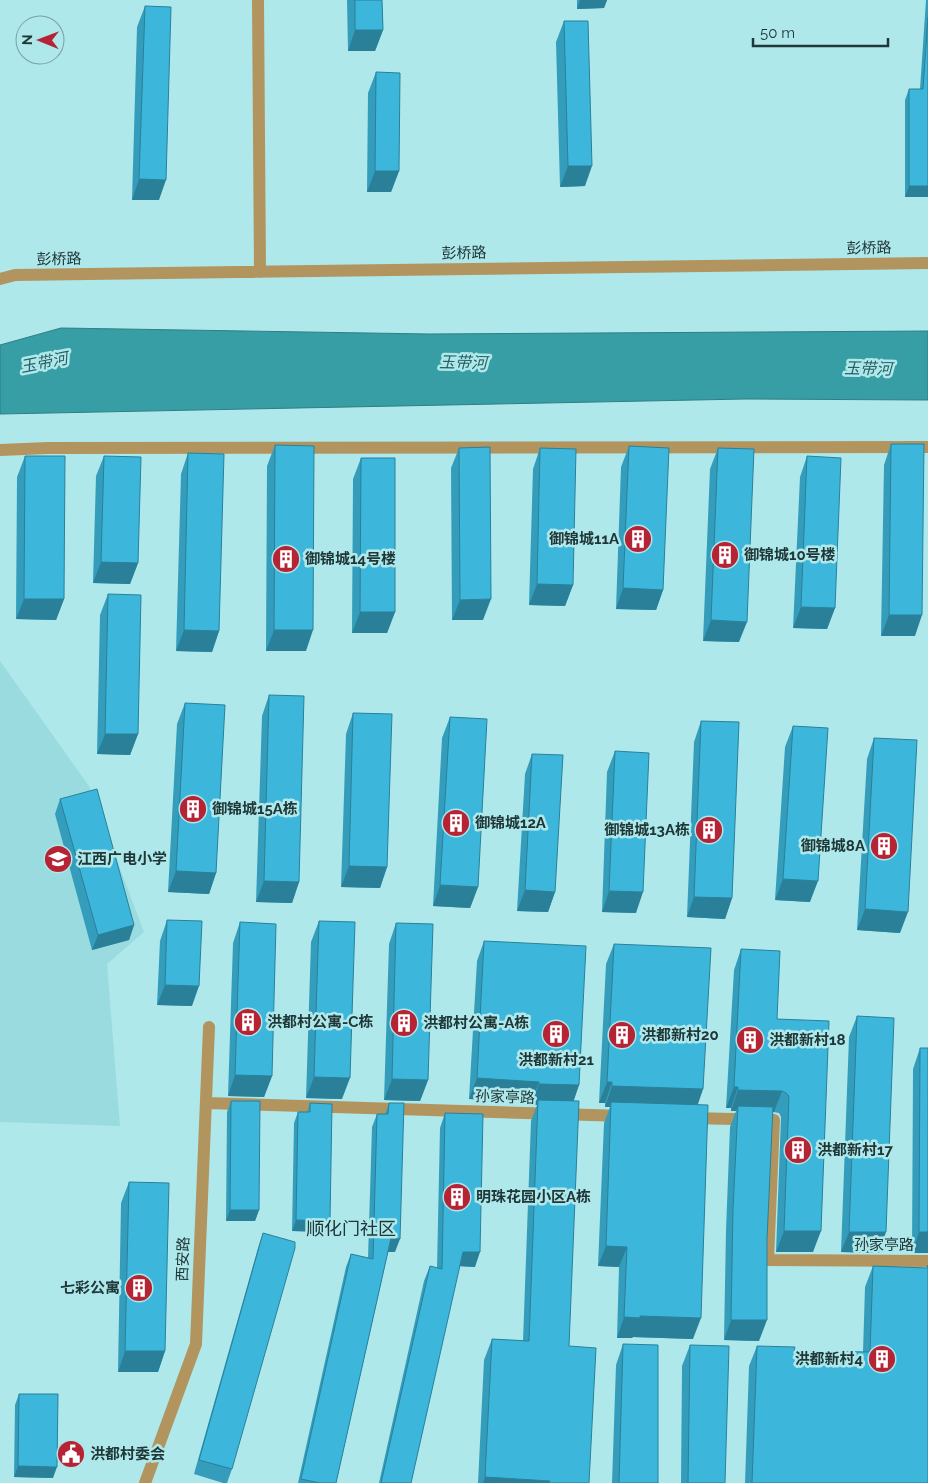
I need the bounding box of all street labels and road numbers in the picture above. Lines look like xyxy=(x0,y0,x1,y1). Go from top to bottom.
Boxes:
street label: 彭桥路 xyxy=(846,239,892,257)
street label: 彭桥路 xyxy=(441,244,487,262)
street label: 彭桥路 xyxy=(36,250,82,268)
street label: 孙家亭路 xyxy=(475,1087,535,1107)
street label: 西安路 xyxy=(173,1236,193,1282)
street label: 孙家亭路 xyxy=(854,1236,914,1254)

